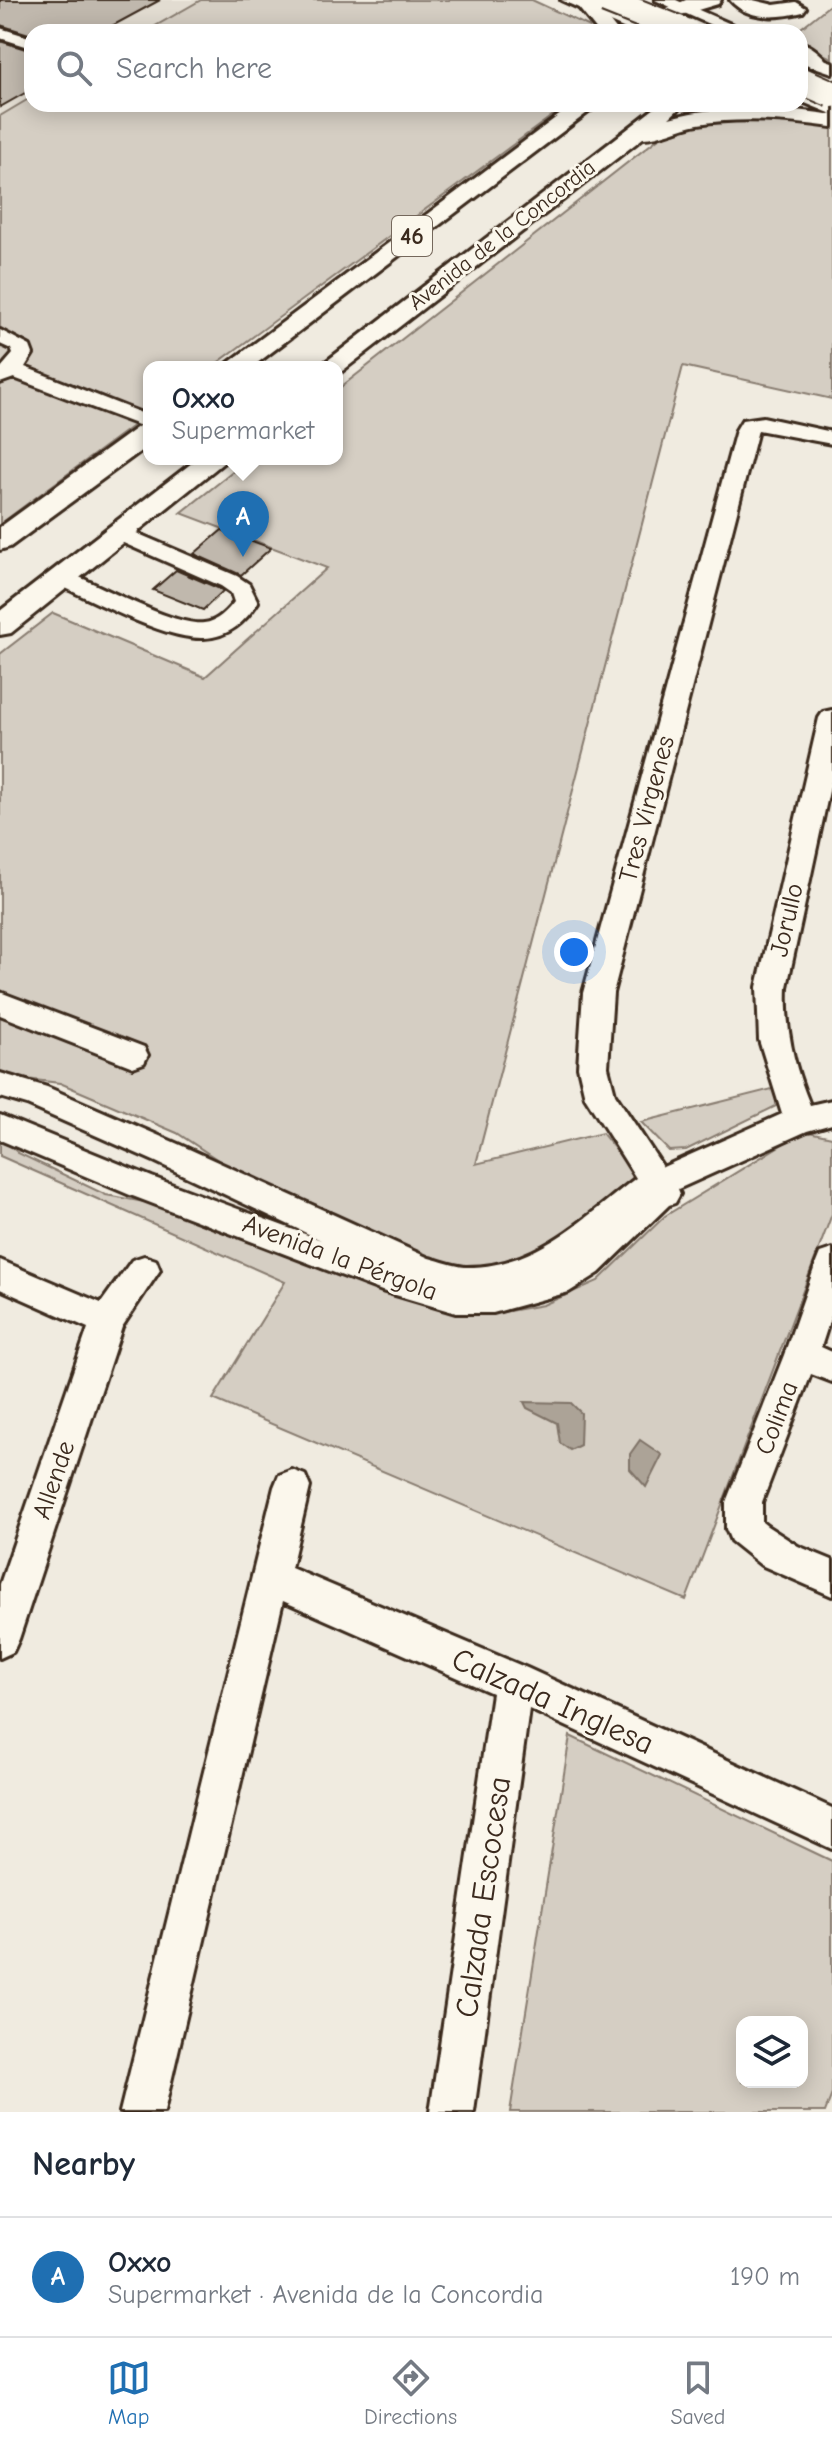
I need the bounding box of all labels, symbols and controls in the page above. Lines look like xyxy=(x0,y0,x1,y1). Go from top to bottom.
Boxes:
search box xyxy=(24,24,808,112)
icon: search xyxy=(52,46,96,90)
text: Search here xyxy=(116,51,272,86)
street label: Avenida de la Concordia xyxy=(404,154,600,316)
road number: 46 xyxy=(392,216,432,256)
popup xyxy=(143,361,343,465)
text: Oxxo xyxy=(172,381,235,416)
text: Supermarket xyxy=(172,416,314,446)
pin: A xyxy=(217,491,269,557)
street label: Tres Virgenes xyxy=(613,733,681,885)
street label: Jorullo xyxy=(764,880,810,960)
your location xyxy=(554,932,594,972)
street label: Avenida la Pérgola xyxy=(238,1209,442,1307)
street label: Colima xyxy=(749,1377,805,1459)
street label: Allende xyxy=(27,1437,81,1523)
street label: Calzada Inglesa xyxy=(446,1640,660,1762)
street label: Calzada Escocesa xyxy=(448,1774,518,2020)
map controls xyxy=(736,2016,808,2088)
button: layers xyxy=(736,2016,808,2088)
text: Nearby xyxy=(32,2144,135,2184)
text: Oxxo xyxy=(108,2245,171,2280)
text: A xyxy=(51,2262,65,2292)
text: 190 m xyxy=(730,2262,800,2292)
text: Supermarket · Avenida de la Concordia xyxy=(108,2280,543,2310)
tab: Map xyxy=(107,2356,151,2430)
tab: Directions xyxy=(364,2356,457,2430)
tab: Saved xyxy=(670,2356,725,2430)

